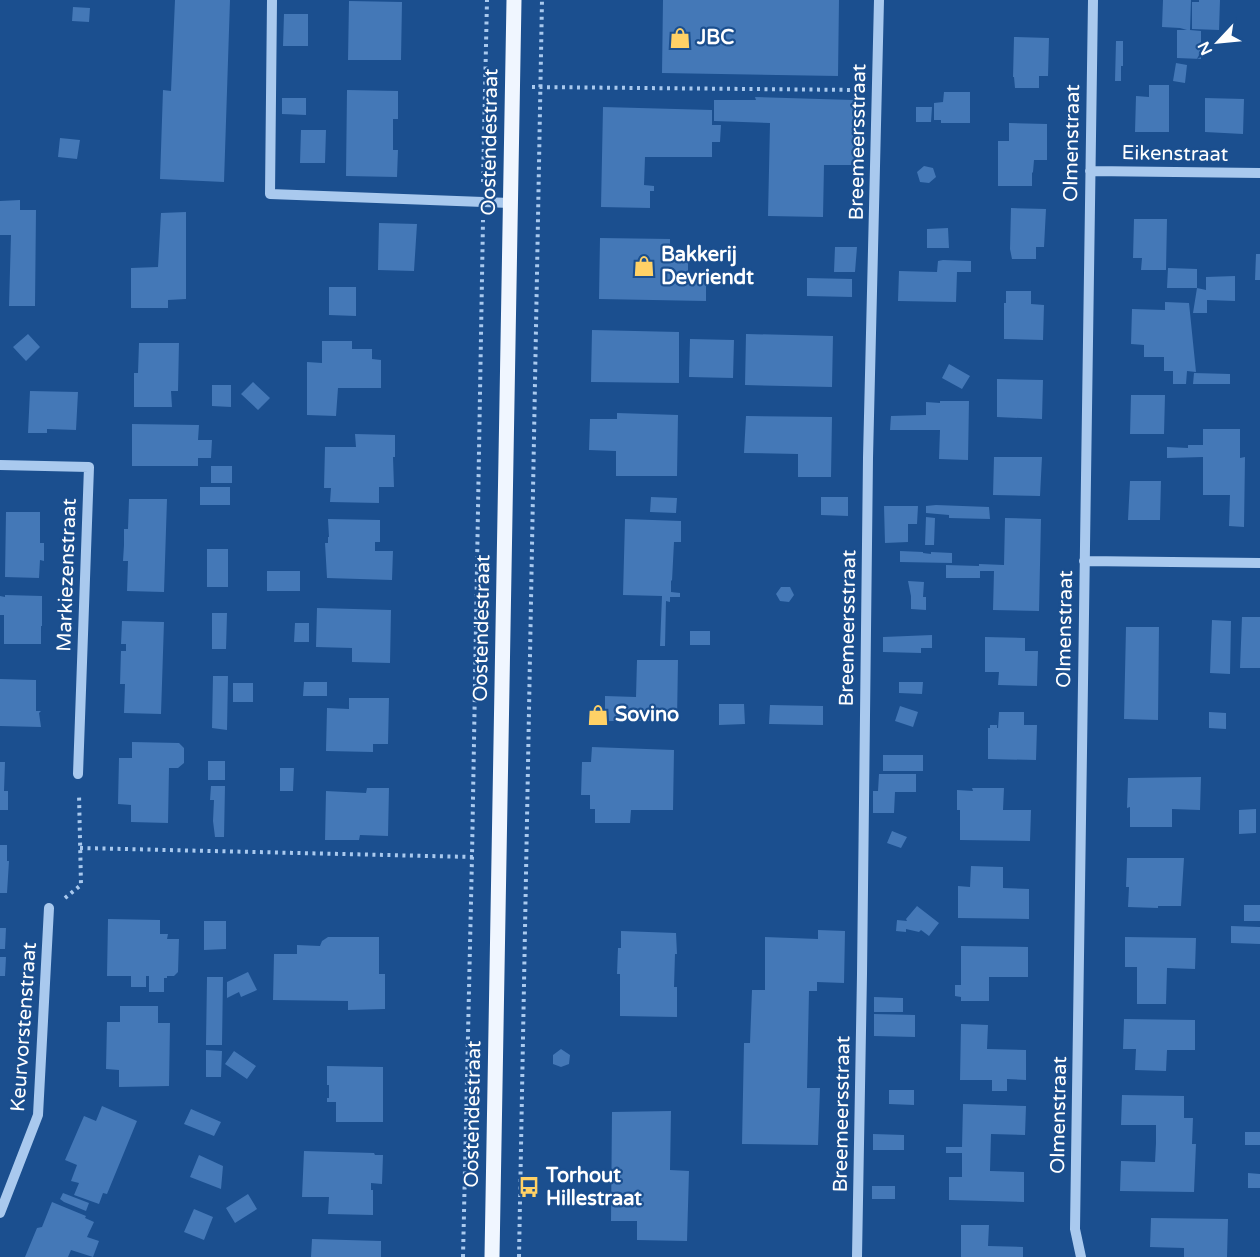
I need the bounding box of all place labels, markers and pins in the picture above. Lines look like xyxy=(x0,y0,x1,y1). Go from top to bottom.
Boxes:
shop icon: JBC xyxy=(668,26,692,50)
place label: JBC xyxy=(696,26,734,50)
place label: Bakkerij Devriendt xyxy=(661,243,754,290)
shop icon: Bakkerij Devriendt xyxy=(632,254,656,278)
shop icon: Sovino xyxy=(586,703,610,727)
place label: Sovino xyxy=(615,703,679,727)
place label: Torhout Hillestraat xyxy=(545,1164,642,1211)
bus stop icon: Torhout Hillestraat xyxy=(517,1175,541,1199)

